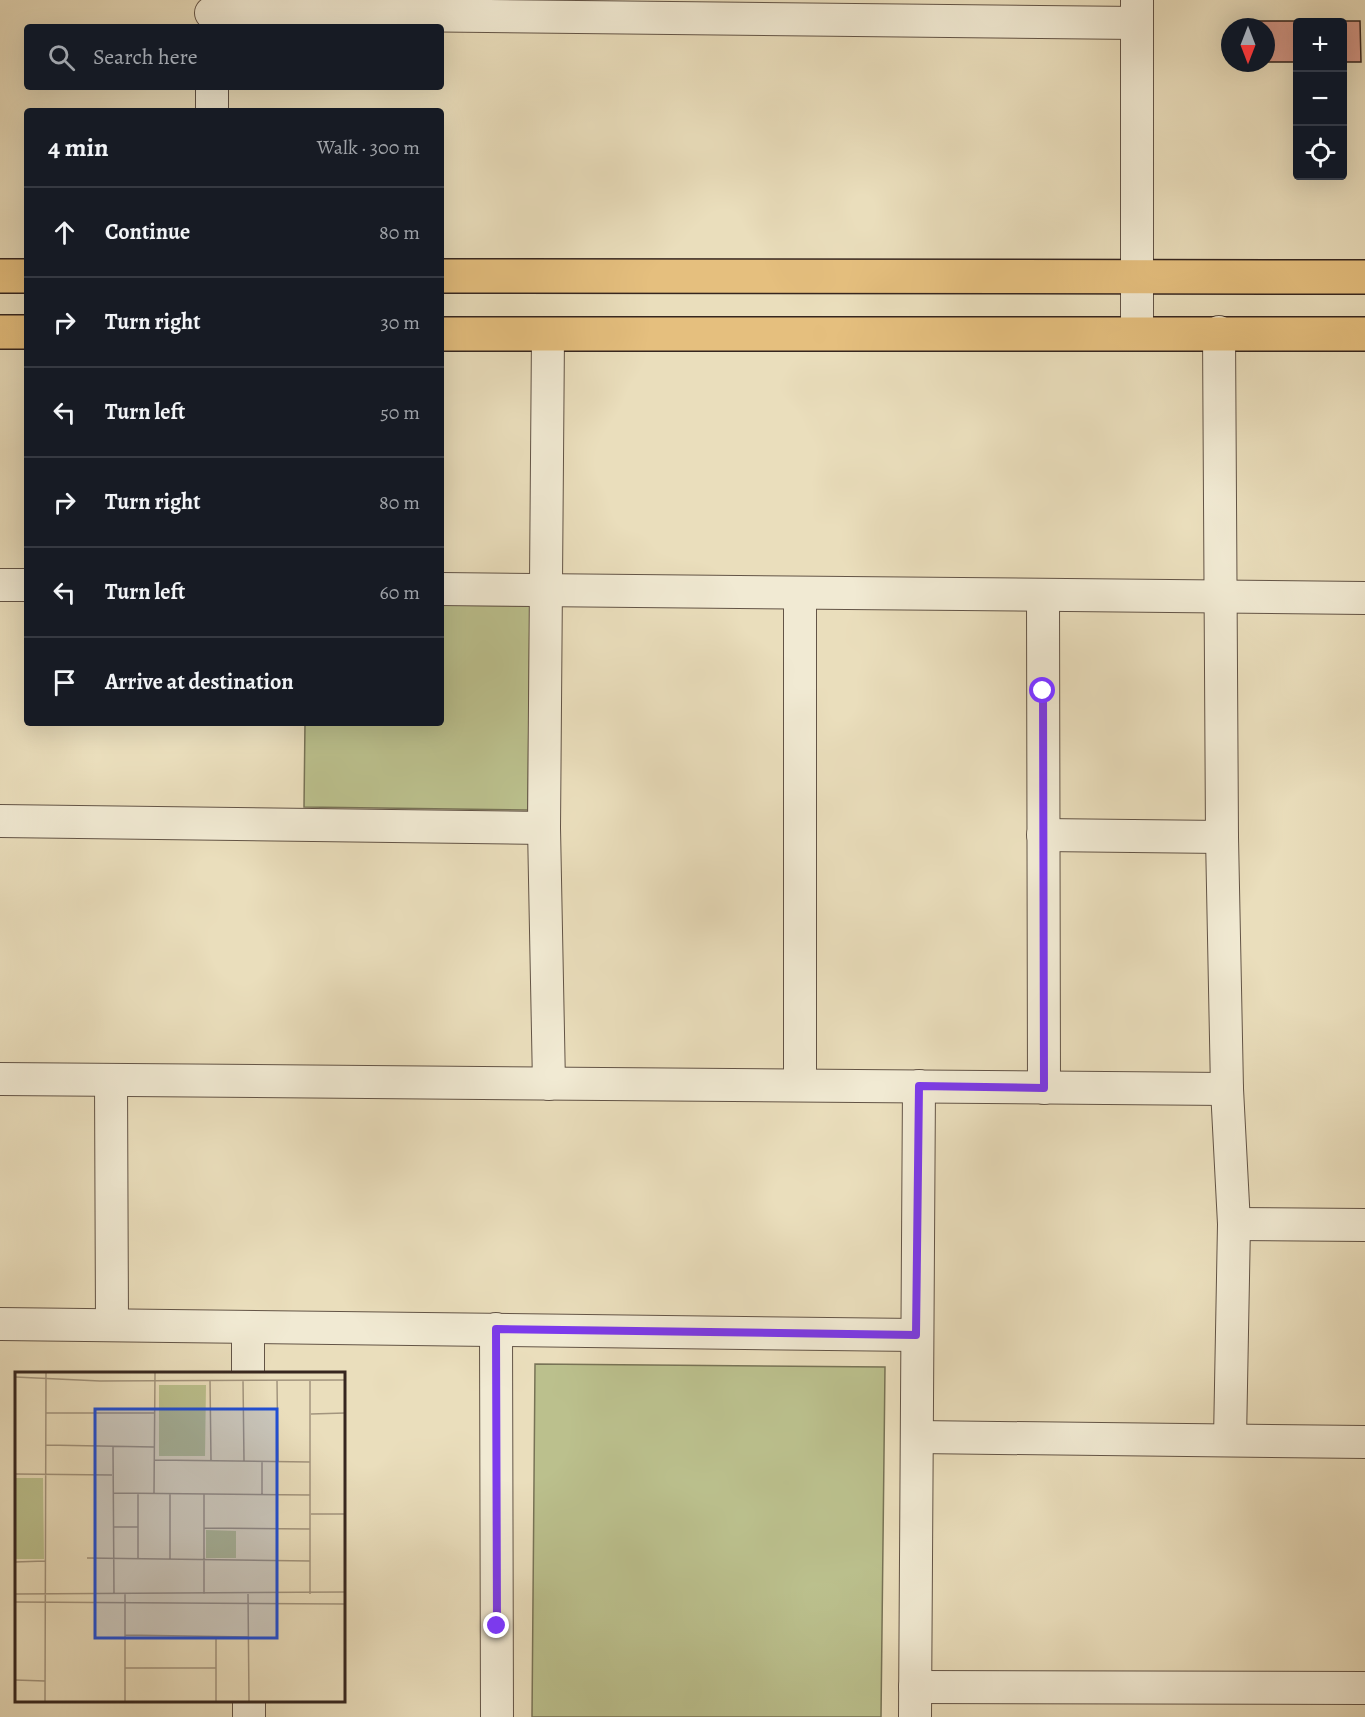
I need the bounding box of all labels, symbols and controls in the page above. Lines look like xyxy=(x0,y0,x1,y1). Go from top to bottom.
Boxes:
north arrow xyxy=(1221,18,1275,72)
map controls xyxy=(1293,18,1347,180)
button: + xyxy=(1293,18,1347,72)
search box xyxy=(24,24,444,90)
icon: search xyxy=(45,41,78,74)
text: Search here xyxy=(93,42,198,72)
button: − xyxy=(1293,72,1347,126)
button: locate xyxy=(1293,126,1347,180)
text: 4 min xyxy=(48,130,109,165)
text: Walk · 300 m xyxy=(317,134,420,161)
icon: ahead xyxy=(48,216,81,249)
text: Continue xyxy=(105,217,190,247)
text: 80 m xyxy=(379,219,420,246)
icon: right xyxy=(48,306,81,339)
text: Turn right xyxy=(105,307,201,337)
text: 30 m xyxy=(380,309,420,336)
icon: left xyxy=(48,396,81,429)
text: Turn left xyxy=(105,397,185,427)
text: 50 m xyxy=(380,399,420,426)
icon: right xyxy=(48,486,81,519)
text: Turn right xyxy=(105,487,201,517)
text: 80 m xyxy=(379,489,420,516)
icon: left xyxy=(48,576,81,609)
text: Turn left xyxy=(105,577,185,607)
text: 60 m xyxy=(380,579,420,606)
icon: arrive xyxy=(48,666,81,699)
text: Arrive at destination xyxy=(105,667,294,697)
route start xyxy=(1029,677,1055,703)
inset map xyxy=(15,1372,345,1702)
route end xyxy=(483,1612,509,1638)

